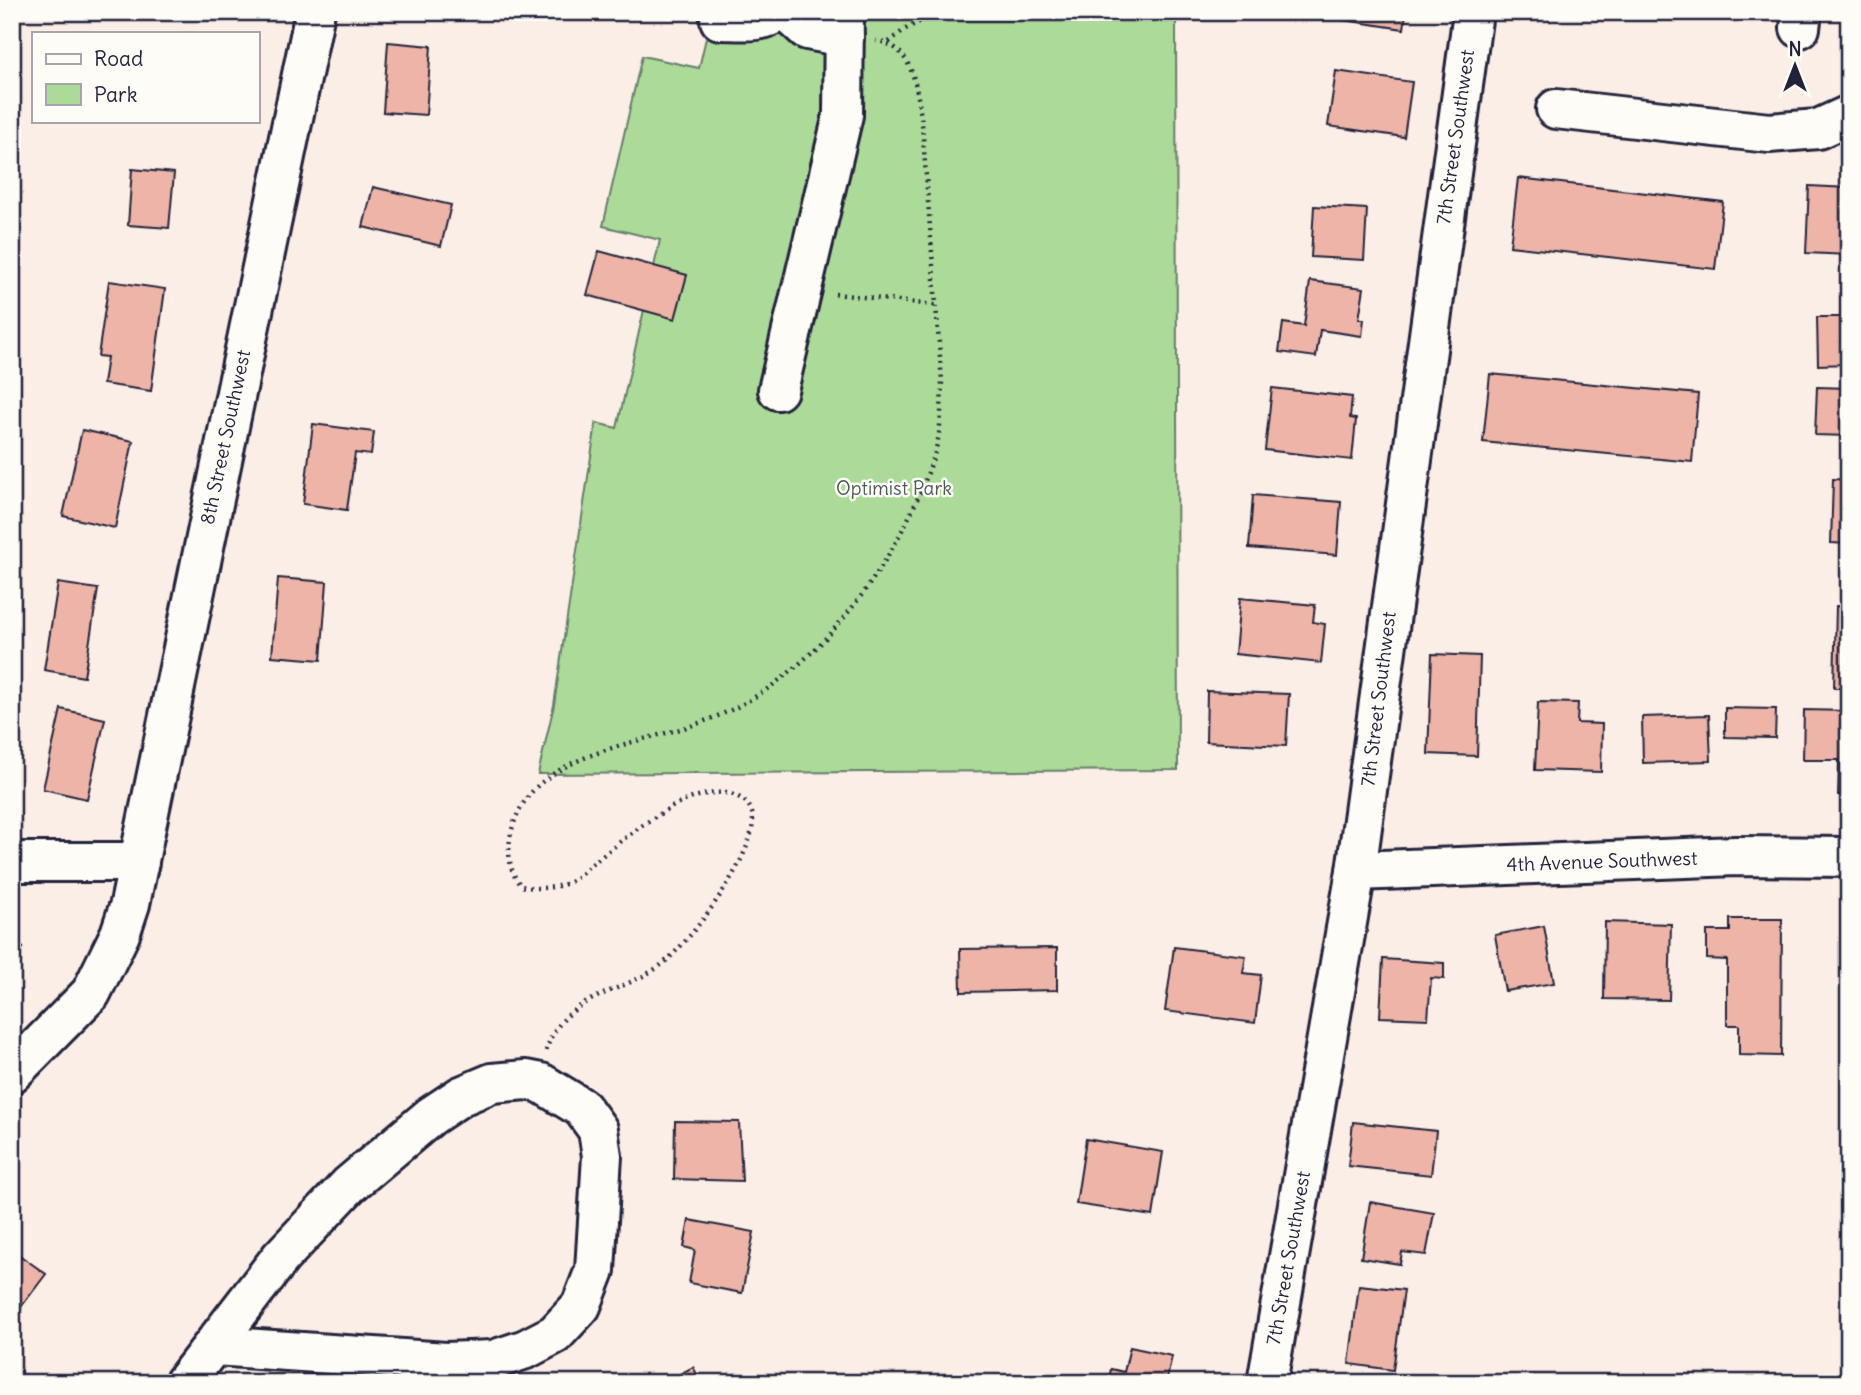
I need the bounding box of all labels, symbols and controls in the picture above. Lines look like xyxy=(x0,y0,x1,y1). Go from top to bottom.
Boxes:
legend xyxy=(32,32,259,122)
north arrow xyxy=(1759,32,1829,102)
text: N xyxy=(1788,37,1802,61)
text: Road xyxy=(94,45,143,72)
street label: 7th Street Southwest xyxy=(1431,48,1479,226)
text: Park xyxy=(94,81,137,108)
street label: 8th Street Southwest xyxy=(195,348,255,526)
park label: Optimist Park xyxy=(836,476,952,500)
street label: 7th Street Southwest xyxy=(1355,610,1401,788)
street label: 4th Avenue Southwest xyxy=(1506,846,1698,876)
street label: 7th Street Southwest xyxy=(1261,1169,1315,1347)

